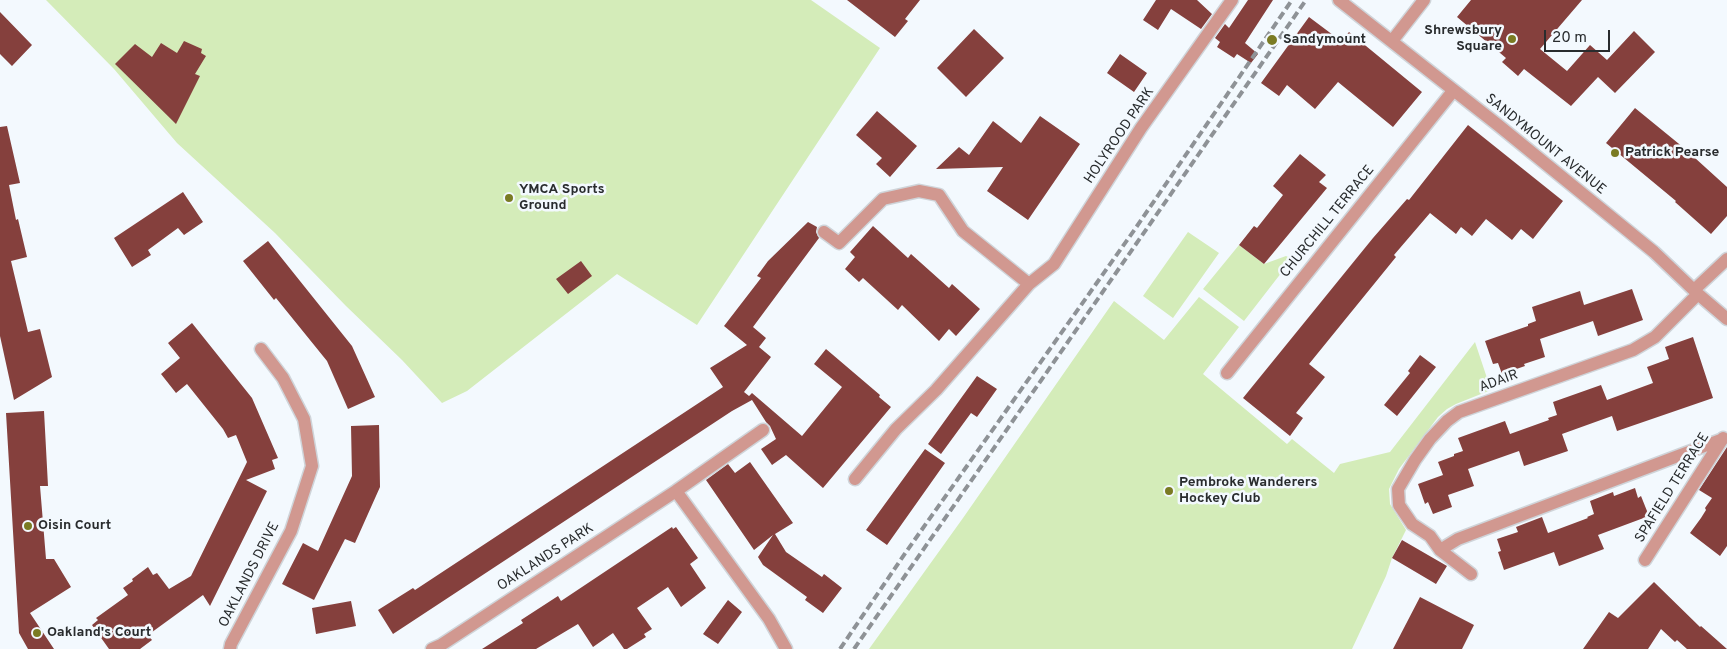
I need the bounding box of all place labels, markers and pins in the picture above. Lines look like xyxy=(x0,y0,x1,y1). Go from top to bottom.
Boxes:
place label: Shrewsbury Square xyxy=(1424,23,1502,56)
place label: Sandymount xyxy=(1283,32,1366,48)
marker: Sandymount xyxy=(1265,33,1279,47)
marker: Shrewsbury Square xyxy=(1506,33,1518,45)
place label: Patrick Pearse xyxy=(1625,145,1719,161)
marker: Patrick Pearse xyxy=(1609,147,1621,159)
place label: YMCA Sports Ground xyxy=(519,182,605,214)
marker: YMCA Sports Ground xyxy=(503,192,515,204)
place label: Pembroke Wanderers Hockey Club xyxy=(1179,475,1317,508)
marker: Pembroke Wanderers Hockey Club xyxy=(1163,485,1175,497)
place label: Oisin Court xyxy=(38,518,111,534)
marker: Oisin Court xyxy=(22,520,34,532)
place label: Oakland's Court xyxy=(47,625,151,641)
marker: Oakland's Court xyxy=(31,627,43,639)

